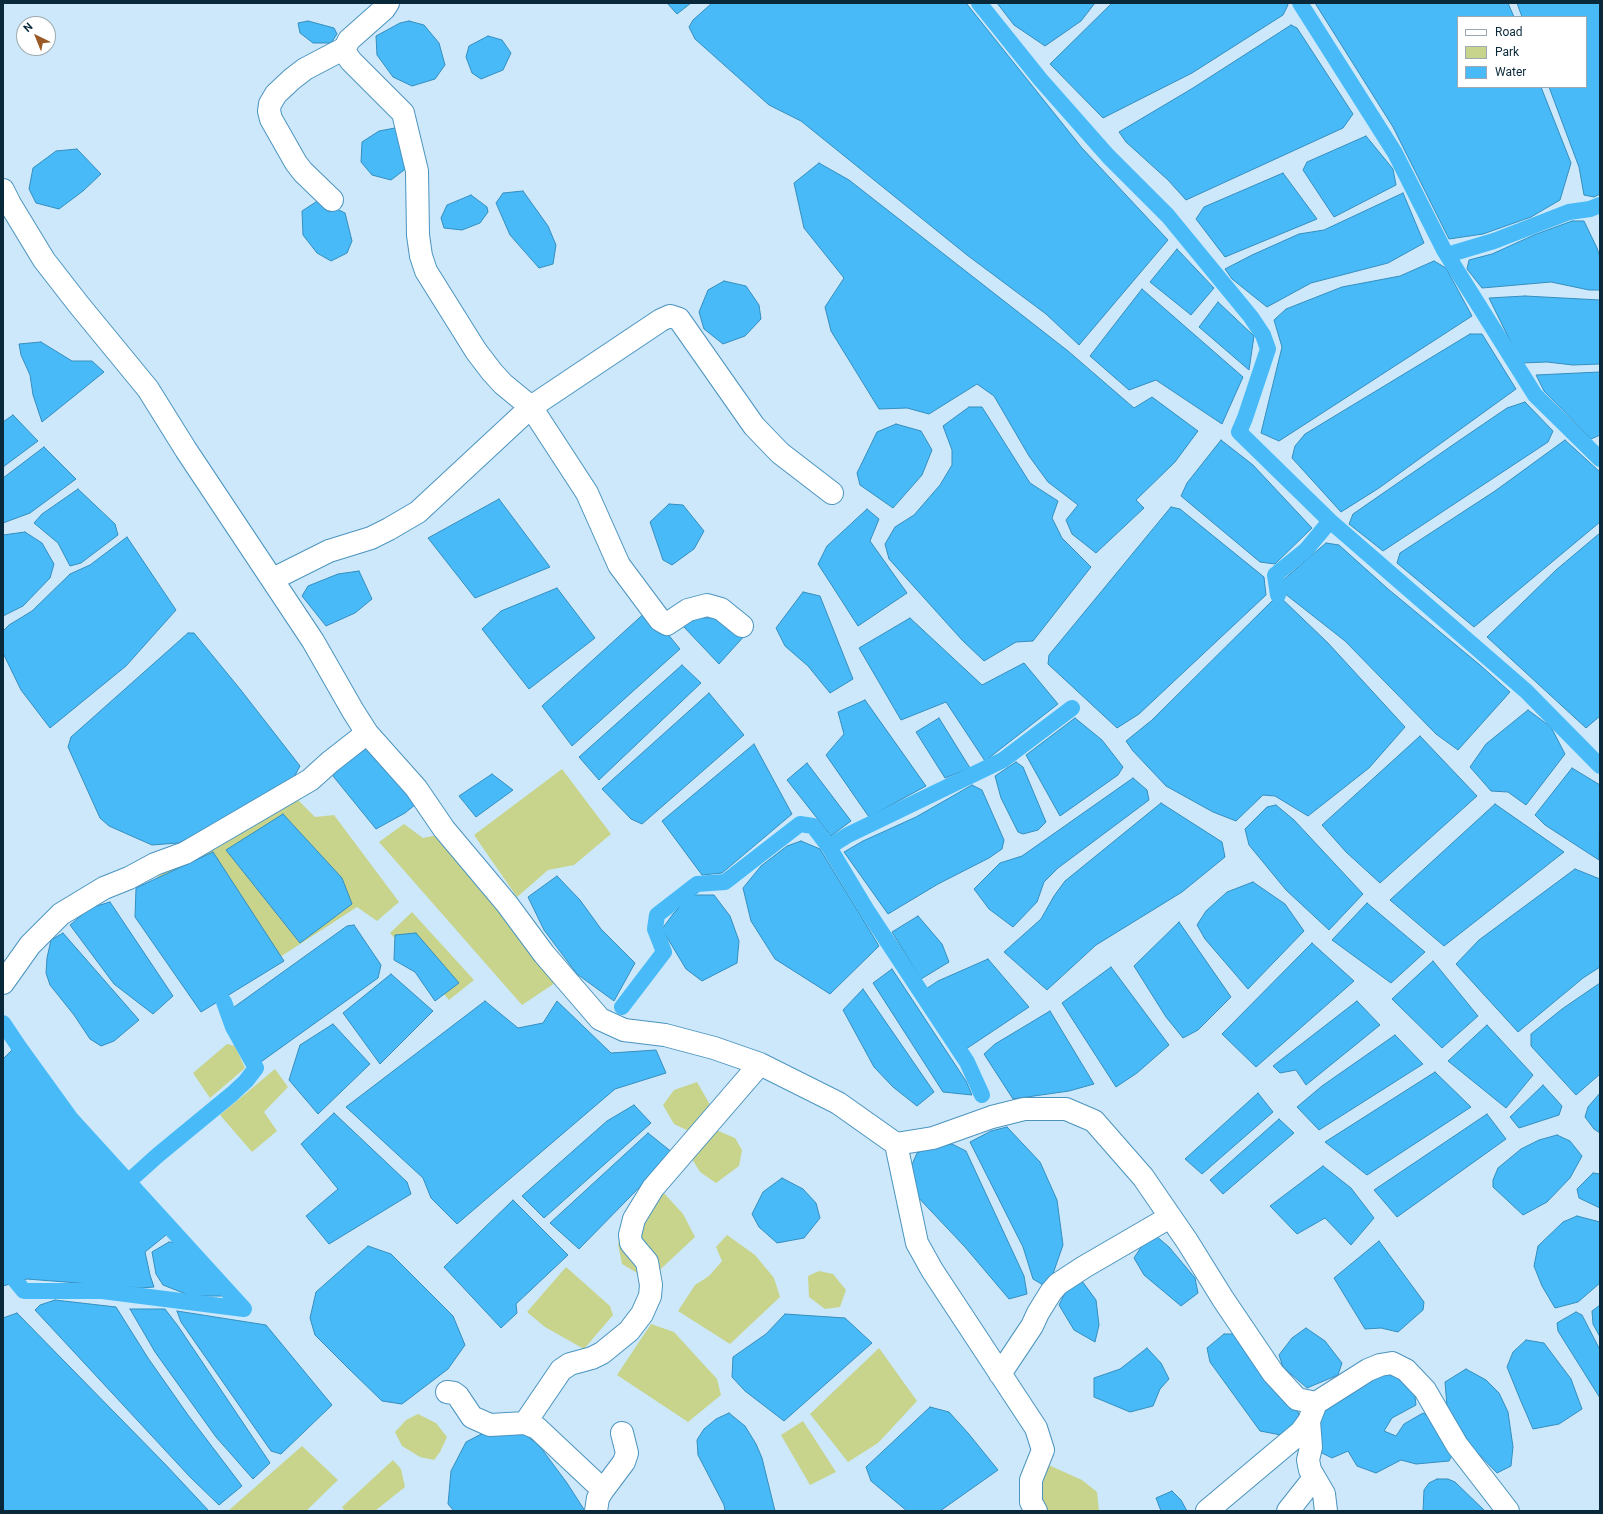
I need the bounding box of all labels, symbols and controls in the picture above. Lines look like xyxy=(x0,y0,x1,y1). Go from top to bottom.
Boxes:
north arrow xyxy=(16,16,56,56)
legend xyxy=(1457,16,1587,88)
text: N xyxy=(21,20,35,35)
text: Road xyxy=(1495,25,1523,39)
text: Park xyxy=(1495,45,1519,59)
text: Water xyxy=(1495,65,1526,79)

